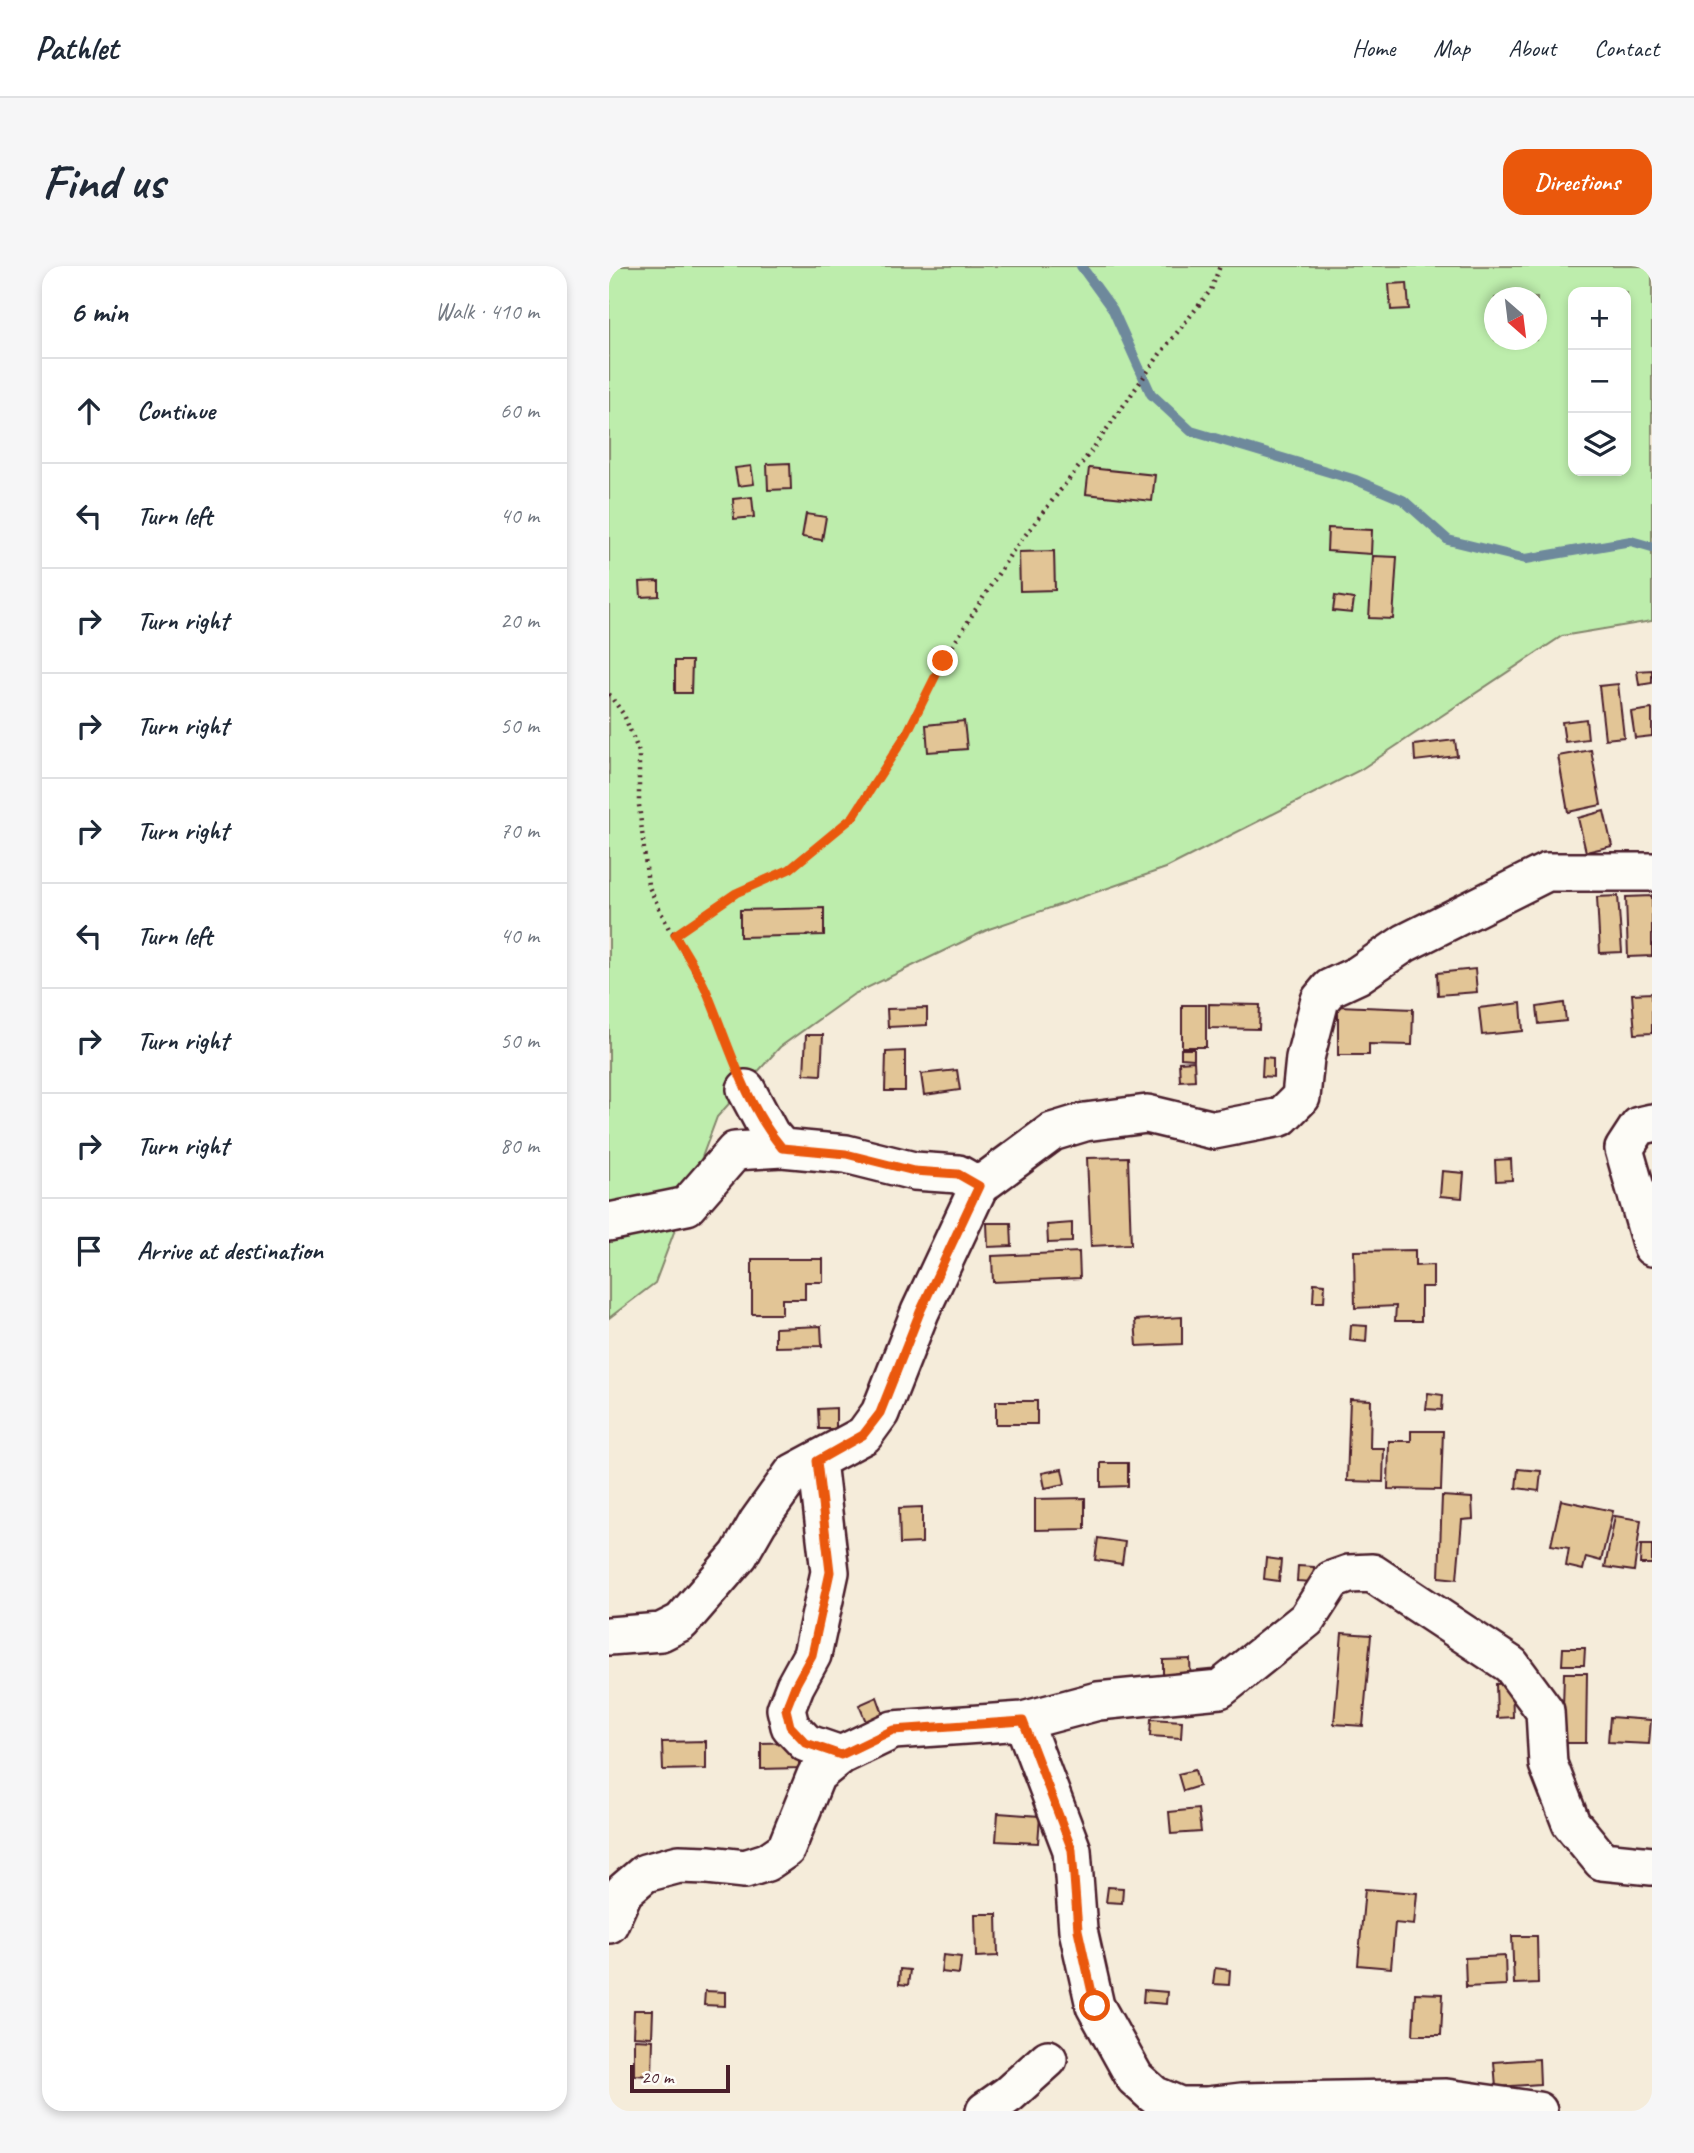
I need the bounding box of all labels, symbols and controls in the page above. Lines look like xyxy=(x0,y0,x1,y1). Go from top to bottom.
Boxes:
text: Pathlet xyxy=(35,27,118,69)
text: Home xyxy=(1352,33,1395,63)
text: Map xyxy=(1433,33,1470,63)
text: About xyxy=(1508,33,1556,63)
text: Contact xyxy=(1594,33,1659,63)
button: Directions xyxy=(1503,149,1652,215)
text: Find us xyxy=(42,151,164,213)
north arrow xyxy=(1484,287,1547,350)
map controls xyxy=(1568,287,1631,476)
button: + xyxy=(1568,287,1631,350)
text: 6 min xyxy=(70,293,128,331)
text: Walk · 410 m xyxy=(435,297,539,326)
button: − xyxy=(1568,350,1631,413)
icon: ahead xyxy=(70,392,108,430)
text: Continue xyxy=(137,394,215,427)
text: 60 m xyxy=(500,396,539,425)
button: layers xyxy=(1568,413,1631,476)
icon: left xyxy=(70,497,108,535)
text: Turn left xyxy=(137,499,212,532)
text: 40 m xyxy=(500,501,539,530)
icon: right xyxy=(70,602,108,640)
text: Turn right xyxy=(137,604,228,637)
text: 20 m xyxy=(500,606,539,635)
route end xyxy=(927,645,958,676)
icon: right xyxy=(70,707,108,745)
text: Turn right xyxy=(137,709,228,742)
text: 50 m xyxy=(500,711,539,740)
icon: right xyxy=(70,812,108,850)
text: Turn right xyxy=(137,814,228,847)
text: 70 m xyxy=(500,816,539,845)
icon: left xyxy=(70,917,108,955)
text: Turn left xyxy=(137,919,212,952)
text: 40 m xyxy=(500,921,539,950)
icon: right xyxy=(70,1022,108,1060)
text: Turn right xyxy=(137,1024,228,1057)
text: 50 m xyxy=(500,1026,539,1055)
icon: right xyxy=(70,1127,108,1165)
text: Turn right xyxy=(137,1129,228,1162)
text: 80 m xyxy=(500,1131,539,1160)
icon: arrive xyxy=(70,1232,108,1270)
text: Arrive at destination xyxy=(137,1234,323,1267)
route start xyxy=(1079,1990,1110,2021)
scale bar xyxy=(630,2062,730,2094)
text: 20 m xyxy=(641,2065,673,2089)

